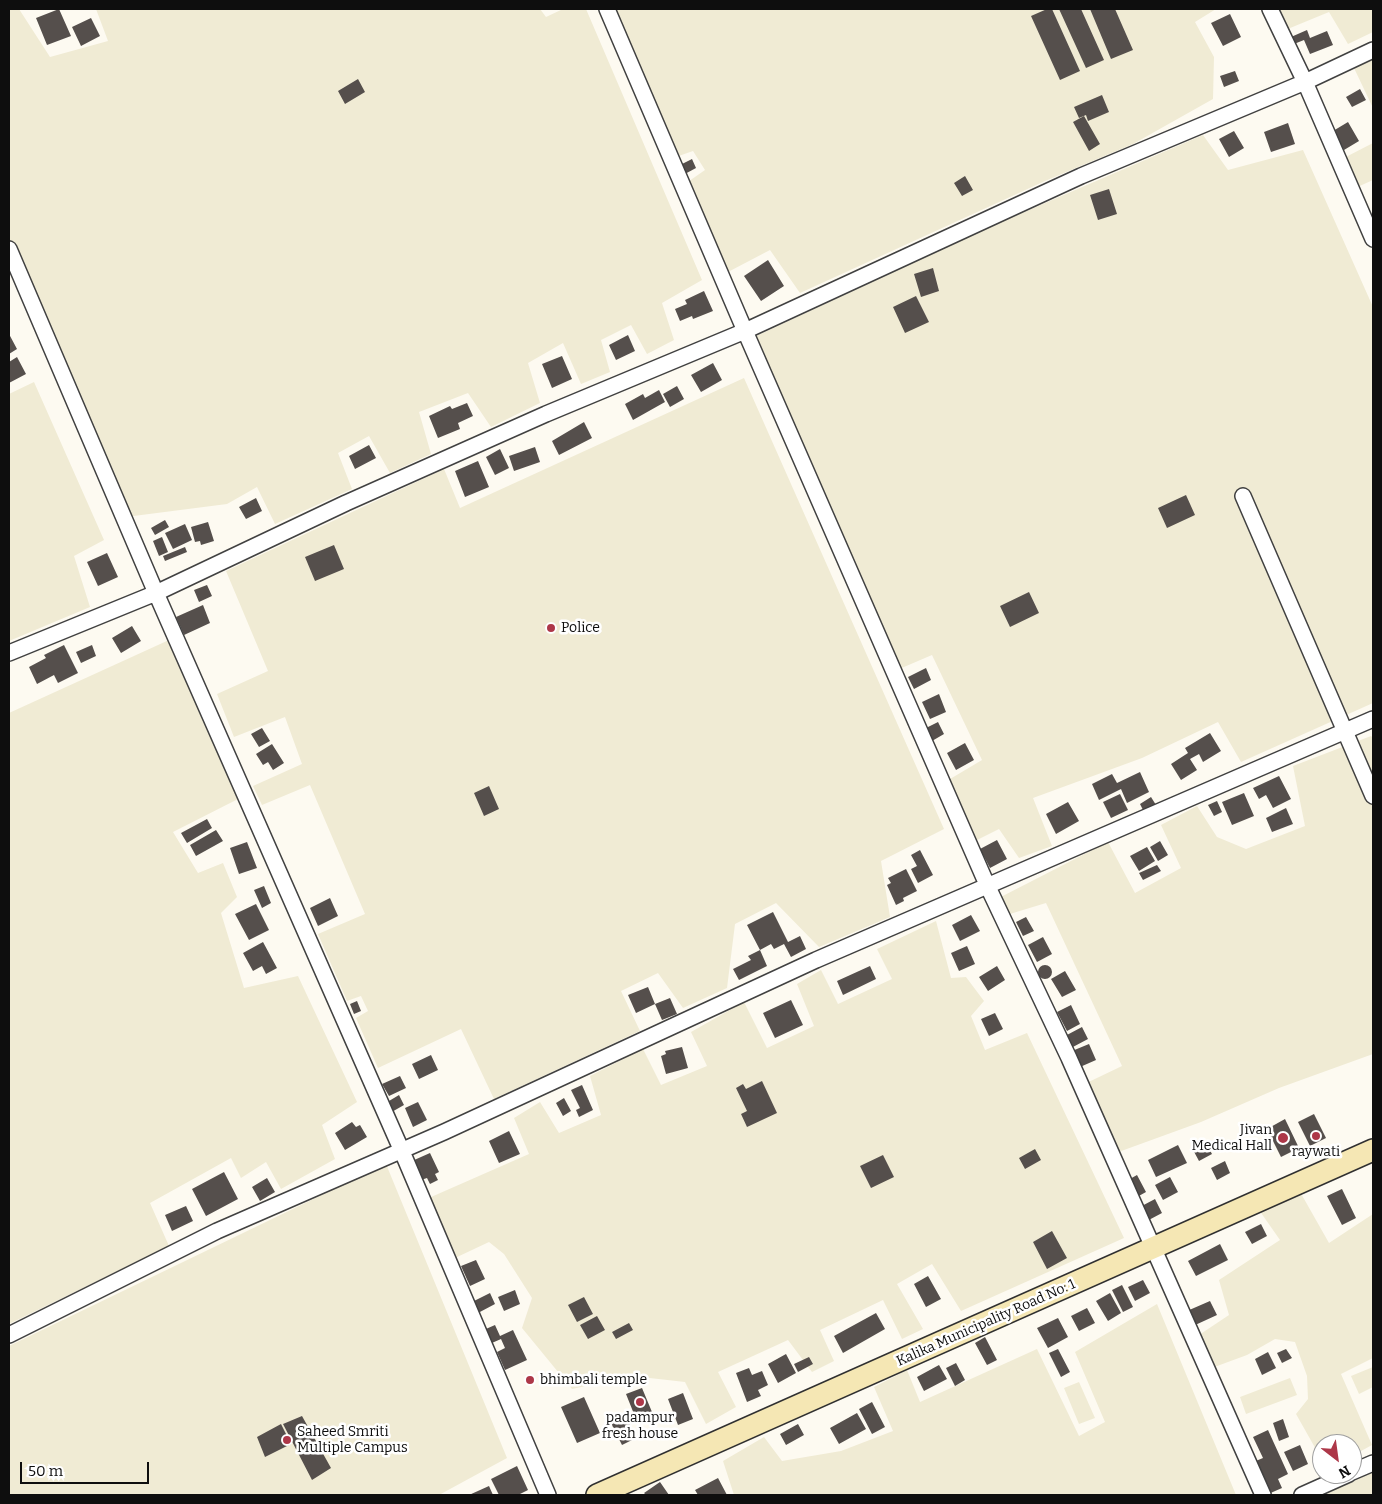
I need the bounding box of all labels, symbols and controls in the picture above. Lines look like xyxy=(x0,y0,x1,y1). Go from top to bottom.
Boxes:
place label: Police xyxy=(561,620,600,636)
marker: Police xyxy=(545,622,557,634)
place label: Jivan Medical Hall xyxy=(1192,1122,1272,1154)
marker: raywati xyxy=(1310,1130,1322,1142)
marker: Jivan Medical Hall xyxy=(1276,1131,1290,1145)
place label: raywati xyxy=(1292,1144,1340,1160)
street label: Kalika Municipality Road No: 1 xyxy=(894,1276,1078,1370)
place label: bhimbali temple xyxy=(540,1372,647,1388)
marker: bhimbali temple xyxy=(524,1374,536,1386)
marker: padampur fresh house xyxy=(634,1396,646,1408)
place label: padampur fresh house xyxy=(602,1410,678,1442)
place label: Saheed Smriti Multiple Campus xyxy=(297,1424,408,1456)
marker: Saheed Smriti Multiple Campus xyxy=(281,1434,293,1446)
north arrow xyxy=(1312,1434,1362,1484)
scale bar xyxy=(22,1452,151,1484)
text: N xyxy=(1335,1461,1353,1482)
text: 50 m xyxy=(28,1462,63,1480)

